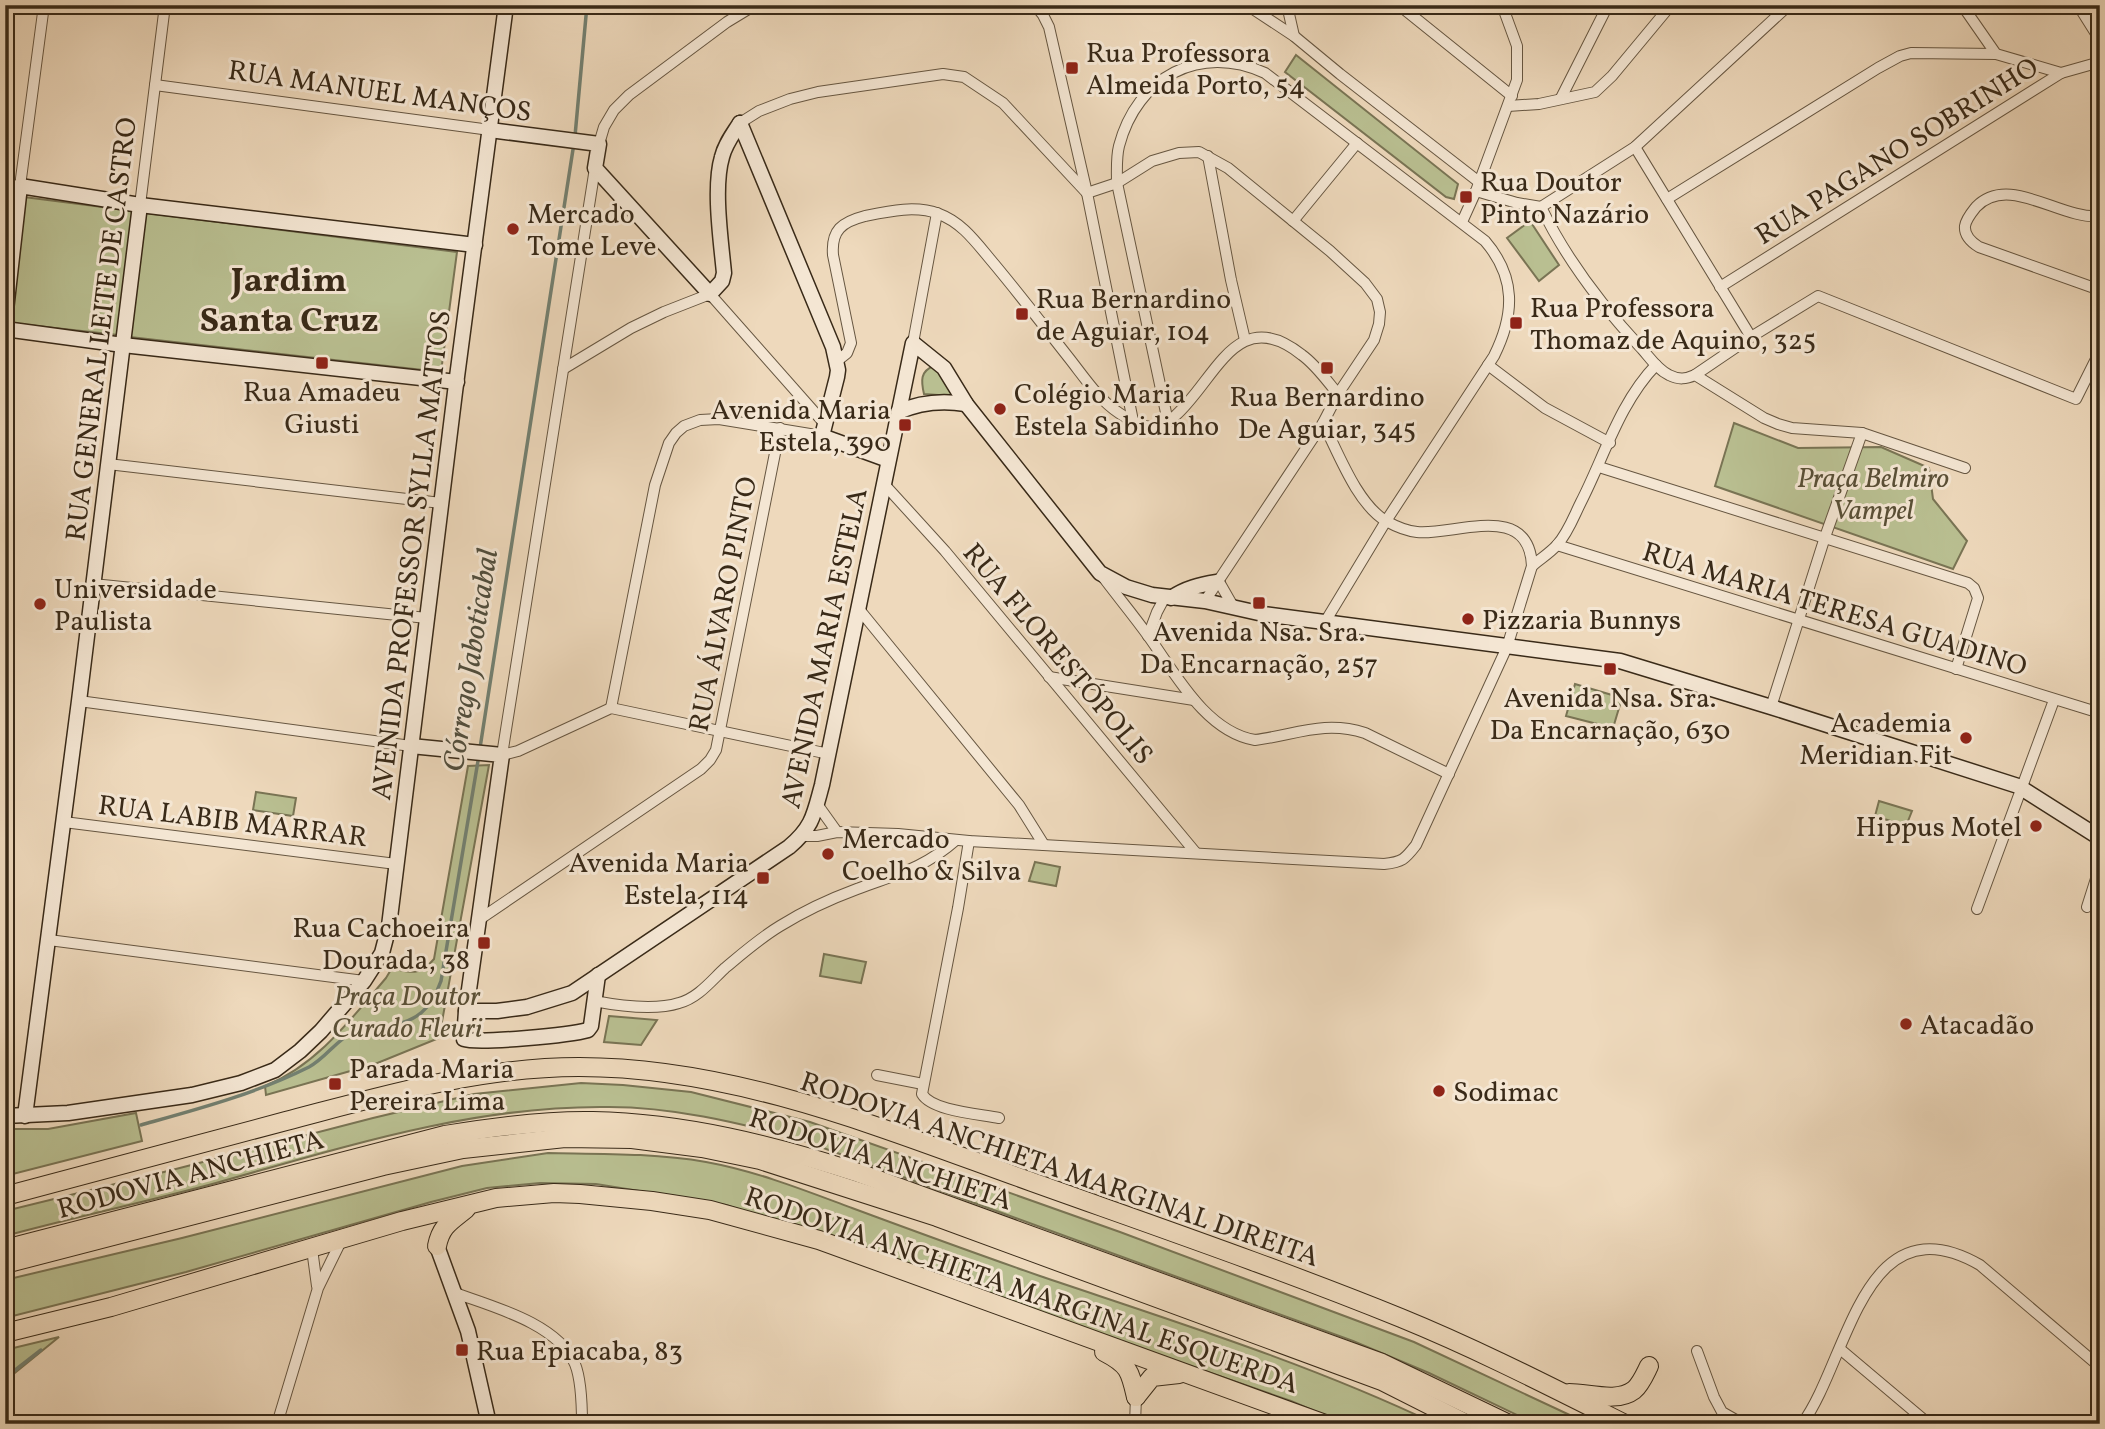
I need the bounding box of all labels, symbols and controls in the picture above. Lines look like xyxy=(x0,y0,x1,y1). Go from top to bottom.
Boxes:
place label: Rua Professora Almeida Porto, 54 xyxy=(1086,35,1305,106)
street label: RUA PAGANO SOBRINHO xyxy=(1748,49,2046,255)
street label: RUA MANUEL MANÇOS xyxy=(225,52,534,133)
marker: Rua Professora Almeida Porto, 54 xyxy=(1064,60,1080,76)
street label: RUA GENERAL LEITE DE CASTRO xyxy=(57,115,148,544)
place label: Rua Doutor Pinto Nazário xyxy=(1480,164,1649,235)
marker: Rua Doutor Pinto Nazário xyxy=(1458,189,1474,205)
place label: Mercado Tome Leve xyxy=(527,196,656,267)
marker: Mercado Tome Leve xyxy=(505,221,521,237)
district label: Jardim Santa Cruz xyxy=(199,258,379,346)
place label: Rua Bernardino de Aguiar, 104 xyxy=(1036,281,1231,352)
place label: Rua Professora Thomaz de Aquino, 325 xyxy=(1530,290,1816,361)
marker: Rua Bernardino de Aguiar, 104 xyxy=(1014,306,1030,322)
street label: AVENIDA PROFESSOR SYLLA MATTOS xyxy=(363,308,462,803)
marker: Rua Professora Thomaz de Aquino, 325 xyxy=(1508,315,1524,331)
marker: Rua Amadeu Giusti xyxy=(314,355,330,371)
marker: Rua Bernardino De Aguiar, 345 xyxy=(1319,360,1335,376)
place label: Rua Amadeu Giusti xyxy=(243,374,401,445)
place label: Colégio Maria Estela Sabidinho xyxy=(1014,376,1219,447)
place label: Rua Bernardino De Aguiar, 345 xyxy=(1229,379,1425,450)
place label: Avenida Maria Estela, 390 xyxy=(711,392,891,463)
marker: Colégio Maria Estela Sabidinho xyxy=(992,401,1008,417)
marker: Avenida Maria Estela, 390 xyxy=(897,417,913,433)
park label: Praça Belmiro Vampel xyxy=(1797,460,1949,531)
street label: RUA ÁLVARO PINTO xyxy=(681,474,768,735)
street label: AVENIDA MARIA ESTELA xyxy=(772,484,879,812)
street label: RUA MARIA TERESA GUADINO xyxy=(1637,533,2031,688)
street label: RUA FLORESTÓPOLIS xyxy=(953,535,1162,774)
water label: Córrego Jaboticabal xyxy=(434,545,510,775)
place label: Universidade Paulista xyxy=(54,571,217,642)
marker: Avenida Nsa. Sra. Da Encarnação, 257 xyxy=(1251,595,1267,611)
marker: Universidade Paulista xyxy=(32,596,48,612)
place label: Pizzaria Bunnys xyxy=(1482,602,1681,641)
marker: Pizzaria Bunnys xyxy=(1460,611,1476,627)
place label: Avenida Nsa. Sra. Da Encarnação, 257 xyxy=(1140,614,1378,685)
marker: Avenida Nsa. Sra. Da Encarnação, 630 xyxy=(1602,661,1618,677)
place label: Avenida Nsa. Sra. Da Encarnação, 630 xyxy=(1490,680,1730,751)
place label: Academia Meridian Fit xyxy=(1799,705,1952,776)
marker: Academia Meridian Fit xyxy=(1958,730,1974,746)
street label: RUA LABIB MARRAR xyxy=(96,787,370,858)
place label: Hippus Motel xyxy=(1855,809,2022,848)
marker: Hippus Motel xyxy=(2028,818,2044,834)
place label: Mercado Coelho & Silva xyxy=(842,821,1021,892)
place label: Avenida Maria Estela, 114 xyxy=(569,845,749,916)
marker: Mercado Coelho & Silva xyxy=(820,846,836,862)
marker: Avenida Maria Estela, 114 xyxy=(755,870,771,886)
place label: Rua Cachoeira Dourada, 38 xyxy=(293,910,470,981)
marker: Rua Cachoeira Dourada, 38 xyxy=(476,935,492,951)
park label: Praça Doutor Curado Fleuri xyxy=(332,978,483,1049)
place label: Atacadão xyxy=(1920,1007,2034,1046)
marker: Atacadão xyxy=(1898,1016,1914,1032)
place label: Parada Maria Pereira Lima xyxy=(349,1051,514,1122)
street label: RODOVIA ANCHIETA MARGINAL DIREITA xyxy=(795,1063,1324,1278)
place label: Sodimac xyxy=(1453,1074,1559,1113)
marker: Parada Maria Pereira Lima xyxy=(327,1076,343,1092)
marker: Sodimac xyxy=(1431,1083,1447,1099)
street label: RODOVIA ANCHIETA xyxy=(744,1099,1017,1221)
street label: RODOVIA ANCHIETA xyxy=(53,1121,329,1230)
street label: RODOVIA ANCHIETA MARGINAL ESQUERDA xyxy=(739,1178,1304,1405)
place label: Rua Epiacaba, 83 xyxy=(476,1333,683,1372)
marker: Rua Epiacaba, 83 xyxy=(454,1342,470,1358)

